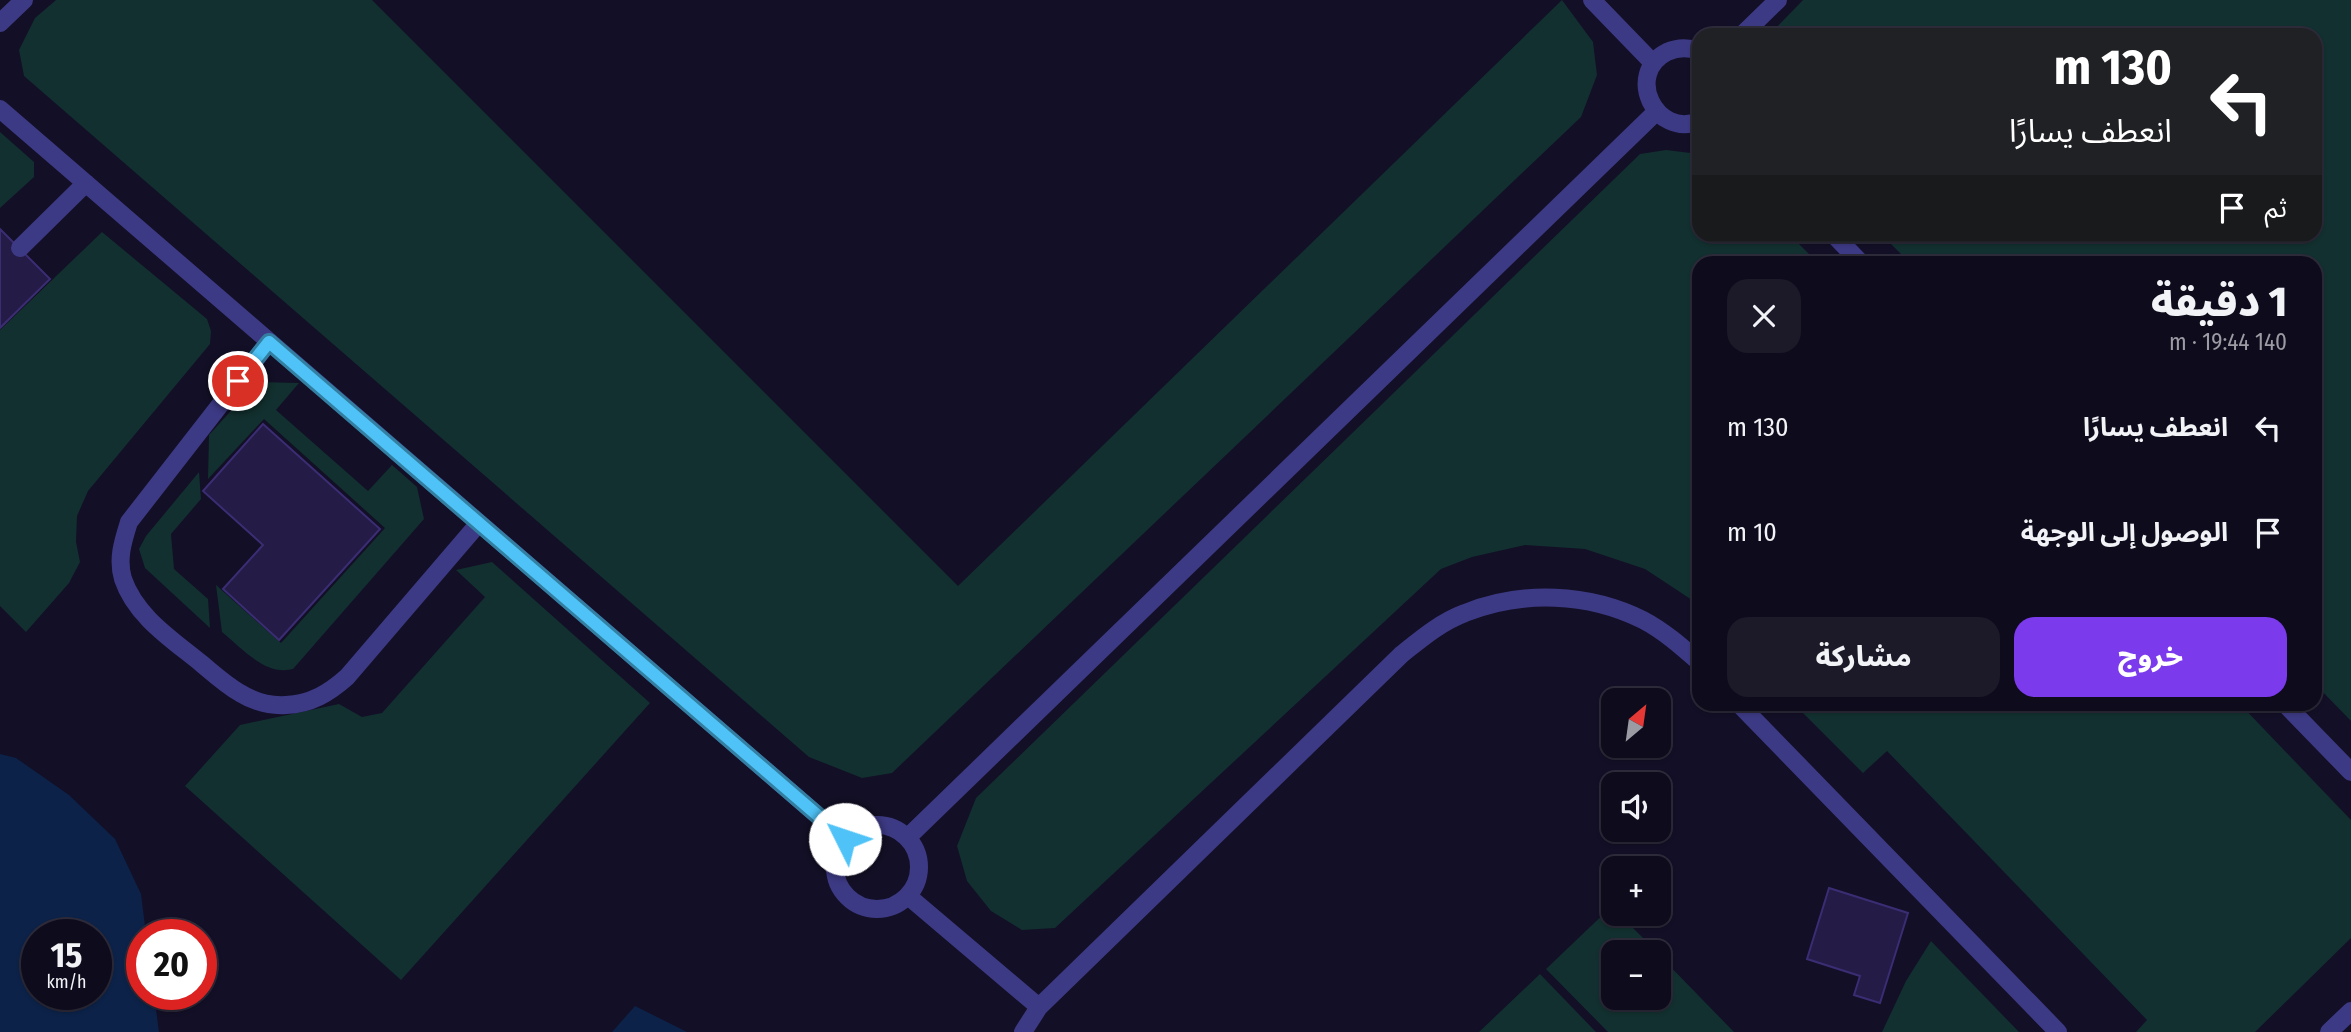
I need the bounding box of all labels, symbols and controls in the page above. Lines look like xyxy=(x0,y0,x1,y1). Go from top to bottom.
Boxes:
text: 130 m xyxy=(2054,38,2172,97)
icon: left xyxy=(2196,56,2287,147)
text: انعطف يسارًا xyxy=(2009,112,2172,150)
icon: arrive xyxy=(2213,189,2251,227)
text: ثم xyxy=(2265,193,2287,224)
text: 1 دقيقة xyxy=(2151,277,2287,327)
button: close xyxy=(1727,279,1801,353)
text: 140 m · 19:44 xyxy=(2169,328,2287,356)
pin xyxy=(208,351,268,411)
icon: arrive xyxy=(219,362,257,400)
icon: left xyxy=(2249,409,2287,447)
text: 130 m xyxy=(1727,412,1789,443)
text: انعطف يسارًا xyxy=(2083,412,2228,443)
icon: arrive xyxy=(2249,514,2287,552)
text: 10 m xyxy=(1727,517,1777,548)
text: الوصول إلى الوجهة xyxy=(2021,517,2228,548)
button: مشاركة xyxy=(1727,617,2000,697)
button: خروج xyxy=(2014,617,2287,697)
north arrow xyxy=(1601,688,1671,758)
map controls xyxy=(1601,688,1671,1010)
button: sound xyxy=(1601,772,1671,842)
position arrow xyxy=(808,802,882,876)
button: + xyxy=(1601,856,1671,926)
speed limit sign: 20 xyxy=(126,919,217,1010)
text: 15 xyxy=(50,934,82,976)
button: − xyxy=(1601,940,1671,1010)
text: km/h xyxy=(46,971,87,993)

